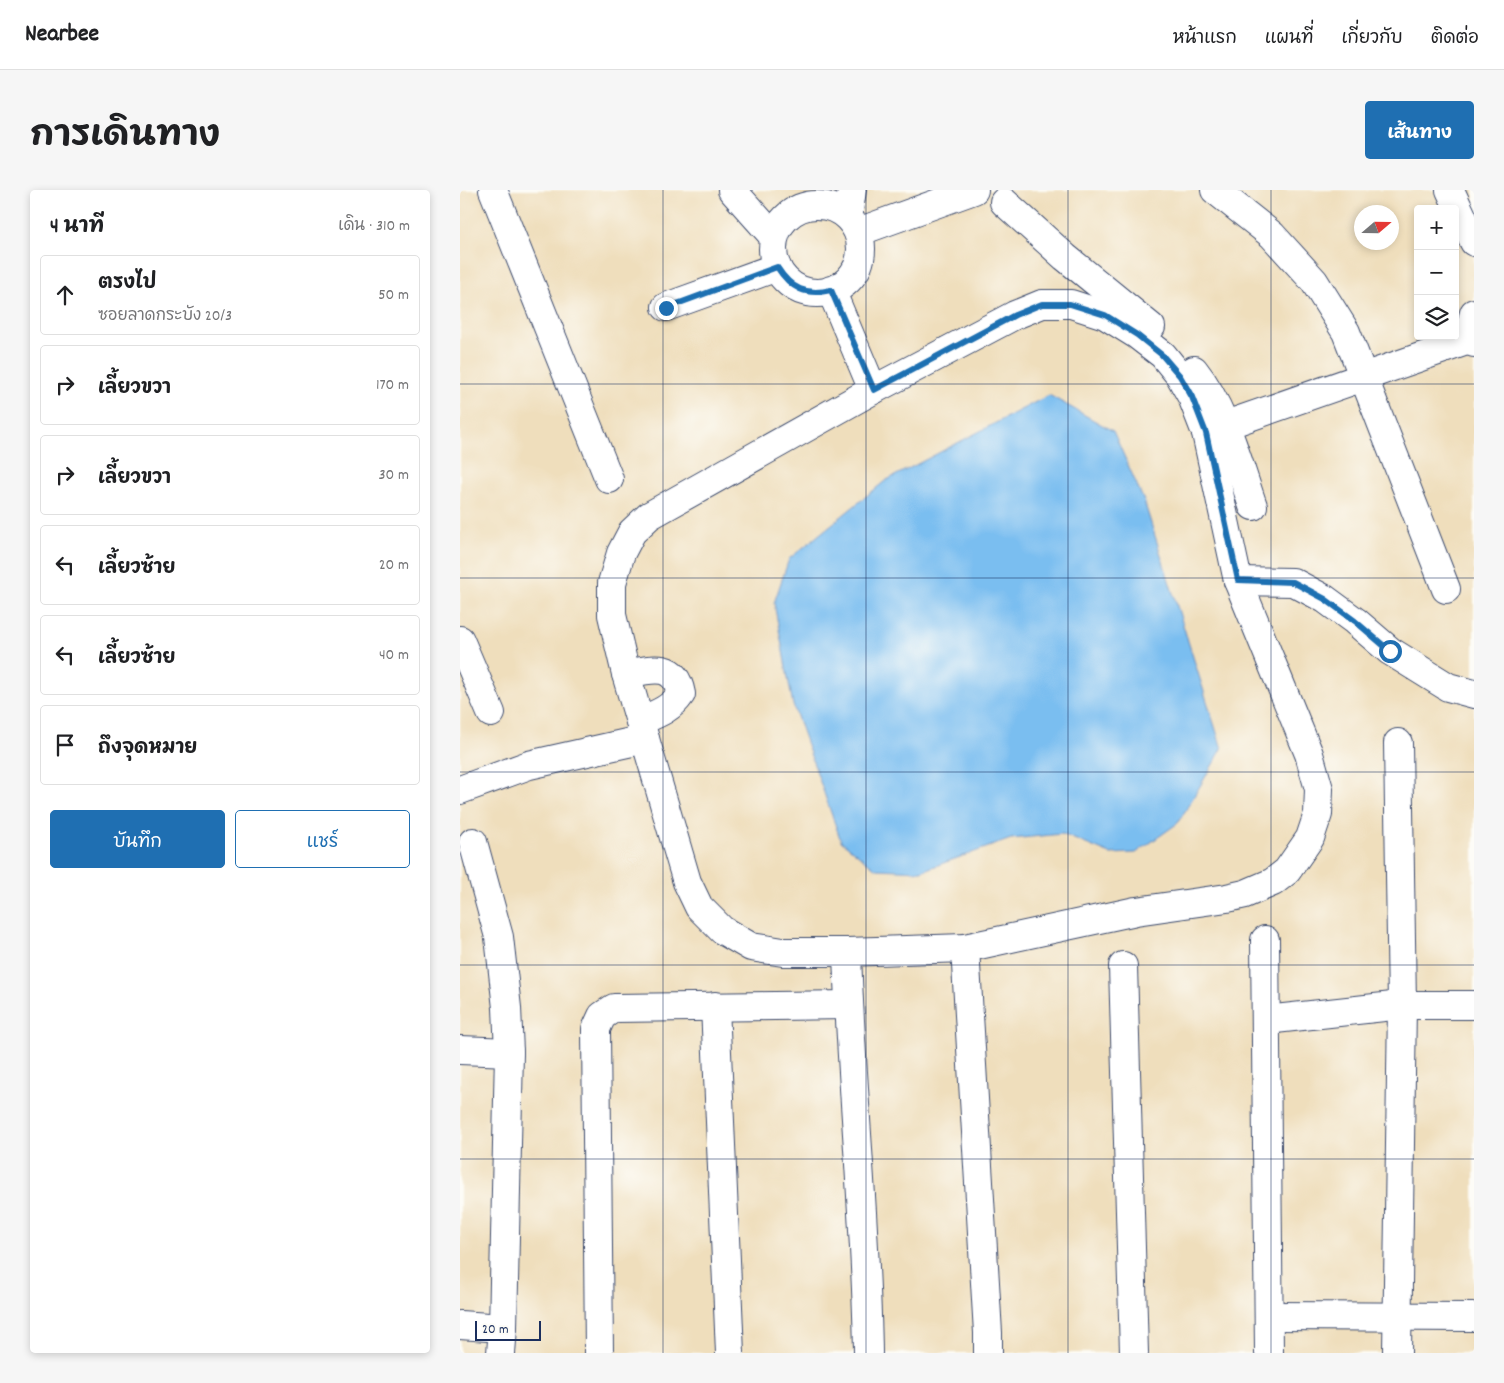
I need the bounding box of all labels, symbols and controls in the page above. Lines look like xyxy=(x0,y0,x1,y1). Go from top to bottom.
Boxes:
text: Nearbee xyxy=(25,18,99,52)
text: หน้าแรก xyxy=(1173,27,1237,52)
text: แผนที่ xyxy=(1265,27,1313,52)
text: เกี่ยวกับ xyxy=(1341,27,1403,52)
text: ติดต่อ xyxy=(1431,27,1479,52)
button: เส้นทาง xyxy=(1365,101,1474,159)
text: การเดินทาง xyxy=(30,113,220,163)
north arrow xyxy=(1354,205,1399,250)
map controls xyxy=(1414,205,1459,340)
button: + xyxy=(1414,205,1459,250)
text: 4 นาที xyxy=(50,213,104,243)
text: เดิน · 310 m xyxy=(338,215,410,238)
button: − xyxy=(1414,250,1459,295)
text: ตรงไป xyxy=(98,271,156,298)
icon: ahead xyxy=(51,281,79,309)
text: 50 m xyxy=(378,284,409,307)
button: layers xyxy=(1414,295,1459,340)
route end xyxy=(655,297,678,320)
text: ซอยลาดกระบัง 20/3 xyxy=(98,305,232,328)
icon: right xyxy=(51,371,79,399)
text: 170 m xyxy=(376,374,409,397)
text: เลี้ยวขวา xyxy=(98,376,171,403)
icon: right xyxy=(51,461,79,489)
text: 30 m xyxy=(379,464,409,487)
text: เลี้ยวขวา xyxy=(98,466,171,493)
icon: left xyxy=(51,551,79,579)
text: 20 m xyxy=(379,554,409,577)
text: เลี้ยวซ้าย xyxy=(98,556,175,583)
route start xyxy=(1379,640,1402,663)
icon: left xyxy=(51,641,79,669)
text: 40 m xyxy=(379,644,409,667)
text: เลี้ยวซ้าย xyxy=(98,646,175,673)
icon: arrive xyxy=(51,731,79,759)
text: ถึงจุดหมาย xyxy=(98,736,197,763)
button: บันทึก xyxy=(50,810,225,868)
button: แชร์ xyxy=(235,810,410,868)
scale bar xyxy=(475,1318,541,1341)
text: 20 m xyxy=(482,1320,509,1340)

